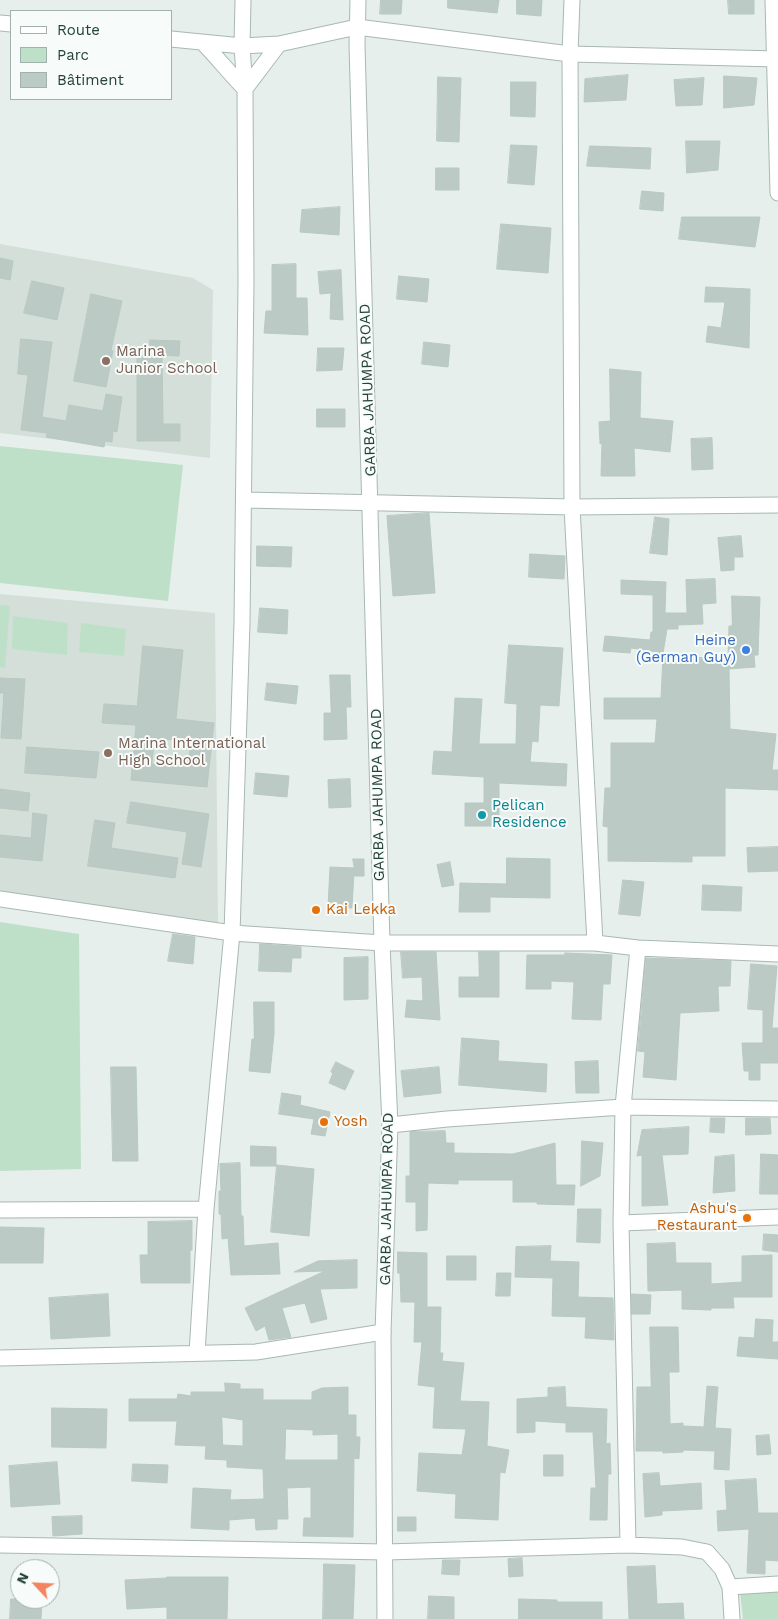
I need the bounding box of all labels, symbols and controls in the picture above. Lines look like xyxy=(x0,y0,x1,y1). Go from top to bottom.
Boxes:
legend xyxy=(10,10,172,100)
text: Route xyxy=(57,21,100,39)
text: Parc xyxy=(57,46,89,64)
text: Bâtiment xyxy=(57,71,124,89)
street label: GARBA JAHUMPA ROAD xyxy=(356,303,380,477)
place label: Marina Junior School xyxy=(116,343,217,378)
marker: Marina Junior School xyxy=(100,355,112,367)
place label: Heine (German Guy) xyxy=(636,632,736,667)
marker: Heine (German Guy) xyxy=(740,644,752,656)
street label: GARBA JAHUMPA ROAD xyxy=(367,708,389,882)
place label: Marina International High School xyxy=(118,735,266,770)
marker: Marina International High School xyxy=(102,747,114,759)
place label: Pelican Residence xyxy=(492,797,567,832)
marker: Pelican Residence xyxy=(476,809,488,821)
place label: Kai Lekka xyxy=(326,901,396,919)
marker: Kai Lekka xyxy=(310,904,322,916)
street label: GARBA JAHUMPA ROAD xyxy=(376,1112,398,1286)
place label: Yosh xyxy=(334,1113,368,1131)
marker: Yosh xyxy=(318,1116,330,1128)
place label: Ashu's Restaurant xyxy=(657,1200,737,1235)
marker: Ashu's Restaurant xyxy=(741,1212,753,1224)
north arrow xyxy=(10,1559,60,1609)
text: N xyxy=(13,1570,32,1586)

